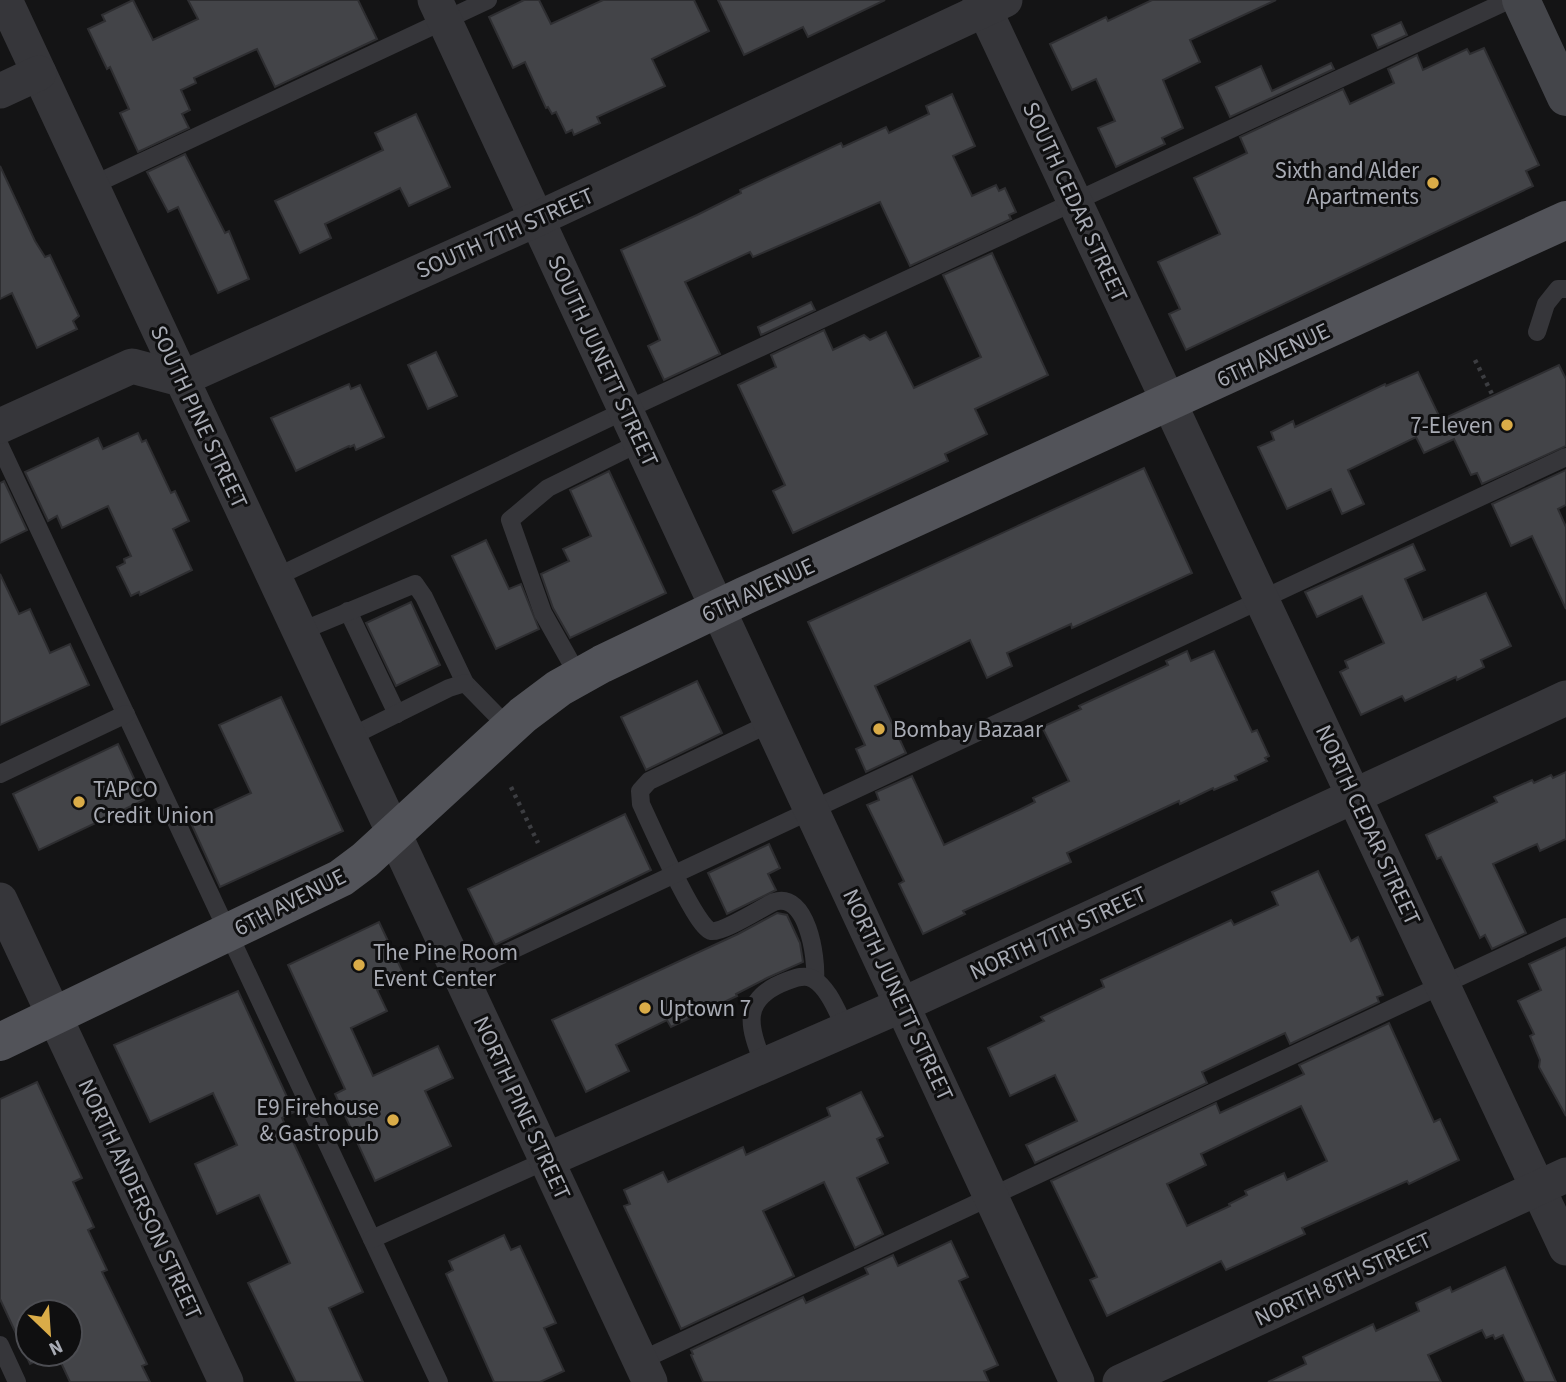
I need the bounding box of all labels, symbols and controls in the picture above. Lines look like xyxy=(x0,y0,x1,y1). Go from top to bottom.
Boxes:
street label: SOUTH CEDAR STREET xyxy=(1014,96,1136,308)
place label: Sixth and Alder Apartments xyxy=(1274,154,1420,213)
marker: Sixth and Alder Apartments xyxy=(1425,175,1441,191)
street label: SOUTH 7TH STREET xyxy=(411,179,599,287)
street label: SOUTH JUNETT STREET xyxy=(539,250,667,472)
street label: 6TH AVENUE xyxy=(1211,314,1335,396)
street label: SOUTH PINE STREET xyxy=(142,320,256,514)
place label: 7-Eleven xyxy=(1410,409,1493,442)
marker: 7-Eleven xyxy=(1499,417,1515,433)
street label: 6TH AVENUE xyxy=(696,549,820,631)
place label: Bombay Bazaar xyxy=(893,713,1044,746)
street label: NORTH CEDAR STREET xyxy=(1307,719,1429,931)
marker: Bombay Bazaar xyxy=(871,721,887,737)
place label: TAPCO Credit Union xyxy=(93,773,214,832)
marker: TAPCO Credit Union xyxy=(71,794,87,810)
street label: 6TH AVENUE xyxy=(228,860,352,944)
street label: NORTH 7TH STREET xyxy=(964,877,1152,989)
street label: NORTH JUNETT STREET xyxy=(834,883,962,1107)
place label: The Pine Room Event Center xyxy=(373,936,518,995)
marker: The Pine Room Event Center xyxy=(351,957,367,973)
place label: Uptown 7 xyxy=(659,992,751,1025)
marker: Uptown 7 xyxy=(637,1000,653,1016)
street label: NORTH PINE STREET xyxy=(465,1011,579,1205)
street label: NORTH ANDERSON STREET xyxy=(70,1073,210,1325)
place label: E9 Firehouse & Gastropub xyxy=(256,1091,379,1150)
marker: E9 Firehouse & Gastropub xyxy=(385,1112,401,1128)
street label: NORTH 8TH STREET xyxy=(1249,1223,1437,1335)
north arrow xyxy=(14,1298,84,1368)
text: N xyxy=(44,1332,67,1362)

